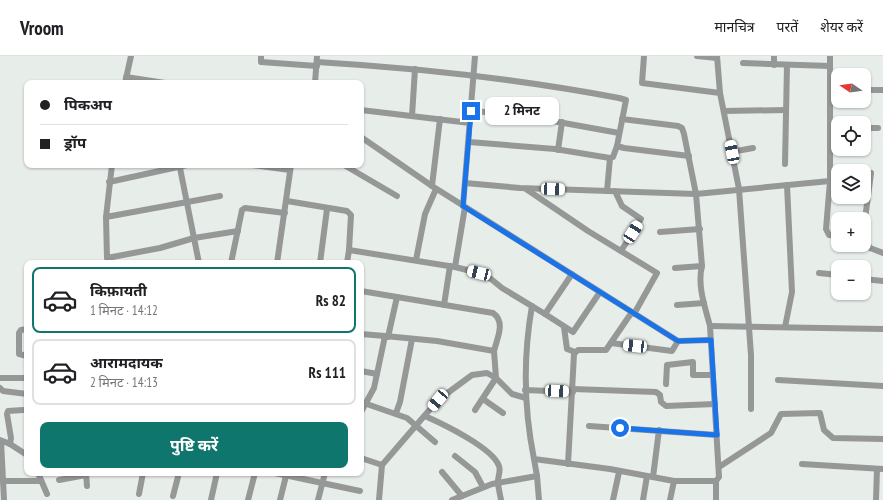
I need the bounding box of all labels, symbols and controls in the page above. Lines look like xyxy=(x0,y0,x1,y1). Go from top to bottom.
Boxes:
text: Vroom xyxy=(20,16,64,40)
text: मानचित्र xyxy=(715,18,755,36)
text: परतें xyxy=(777,18,798,36)
text: शेयर करें xyxy=(820,18,863,36)
north arrow xyxy=(831,68,871,108)
map controls xyxy=(831,68,871,300)
text: पिकअप xyxy=(64,95,112,114)
callout: 2 मिनट xyxy=(485,97,559,125)
route end xyxy=(462,102,480,120)
text: 2 मिनट xyxy=(504,102,540,119)
button: locate xyxy=(831,116,871,156)
text: ड्रॉप xyxy=(64,133,86,152)
car xyxy=(724,139,740,165)
button: layers xyxy=(831,164,871,204)
car xyxy=(541,183,565,195)
button: + xyxy=(831,212,871,252)
car xyxy=(621,219,645,245)
button: − xyxy=(831,260,871,300)
car xyxy=(466,264,492,282)
text: किफ़ायती xyxy=(90,281,147,300)
icon: car xyxy=(42,282,78,318)
text: Rs 82 xyxy=(316,291,346,310)
text: 1 मिनट · 14:12 xyxy=(90,302,158,319)
car xyxy=(622,339,648,353)
text: आरामदायक xyxy=(90,353,163,372)
icon: car xyxy=(42,354,78,390)
text: Rs 111 xyxy=(309,363,346,382)
text: 2 मिनट · 14:13 xyxy=(90,374,158,391)
car xyxy=(545,384,569,398)
car xyxy=(426,387,450,413)
route start xyxy=(611,419,629,437)
button: पुष्टि करें xyxy=(40,422,348,468)

